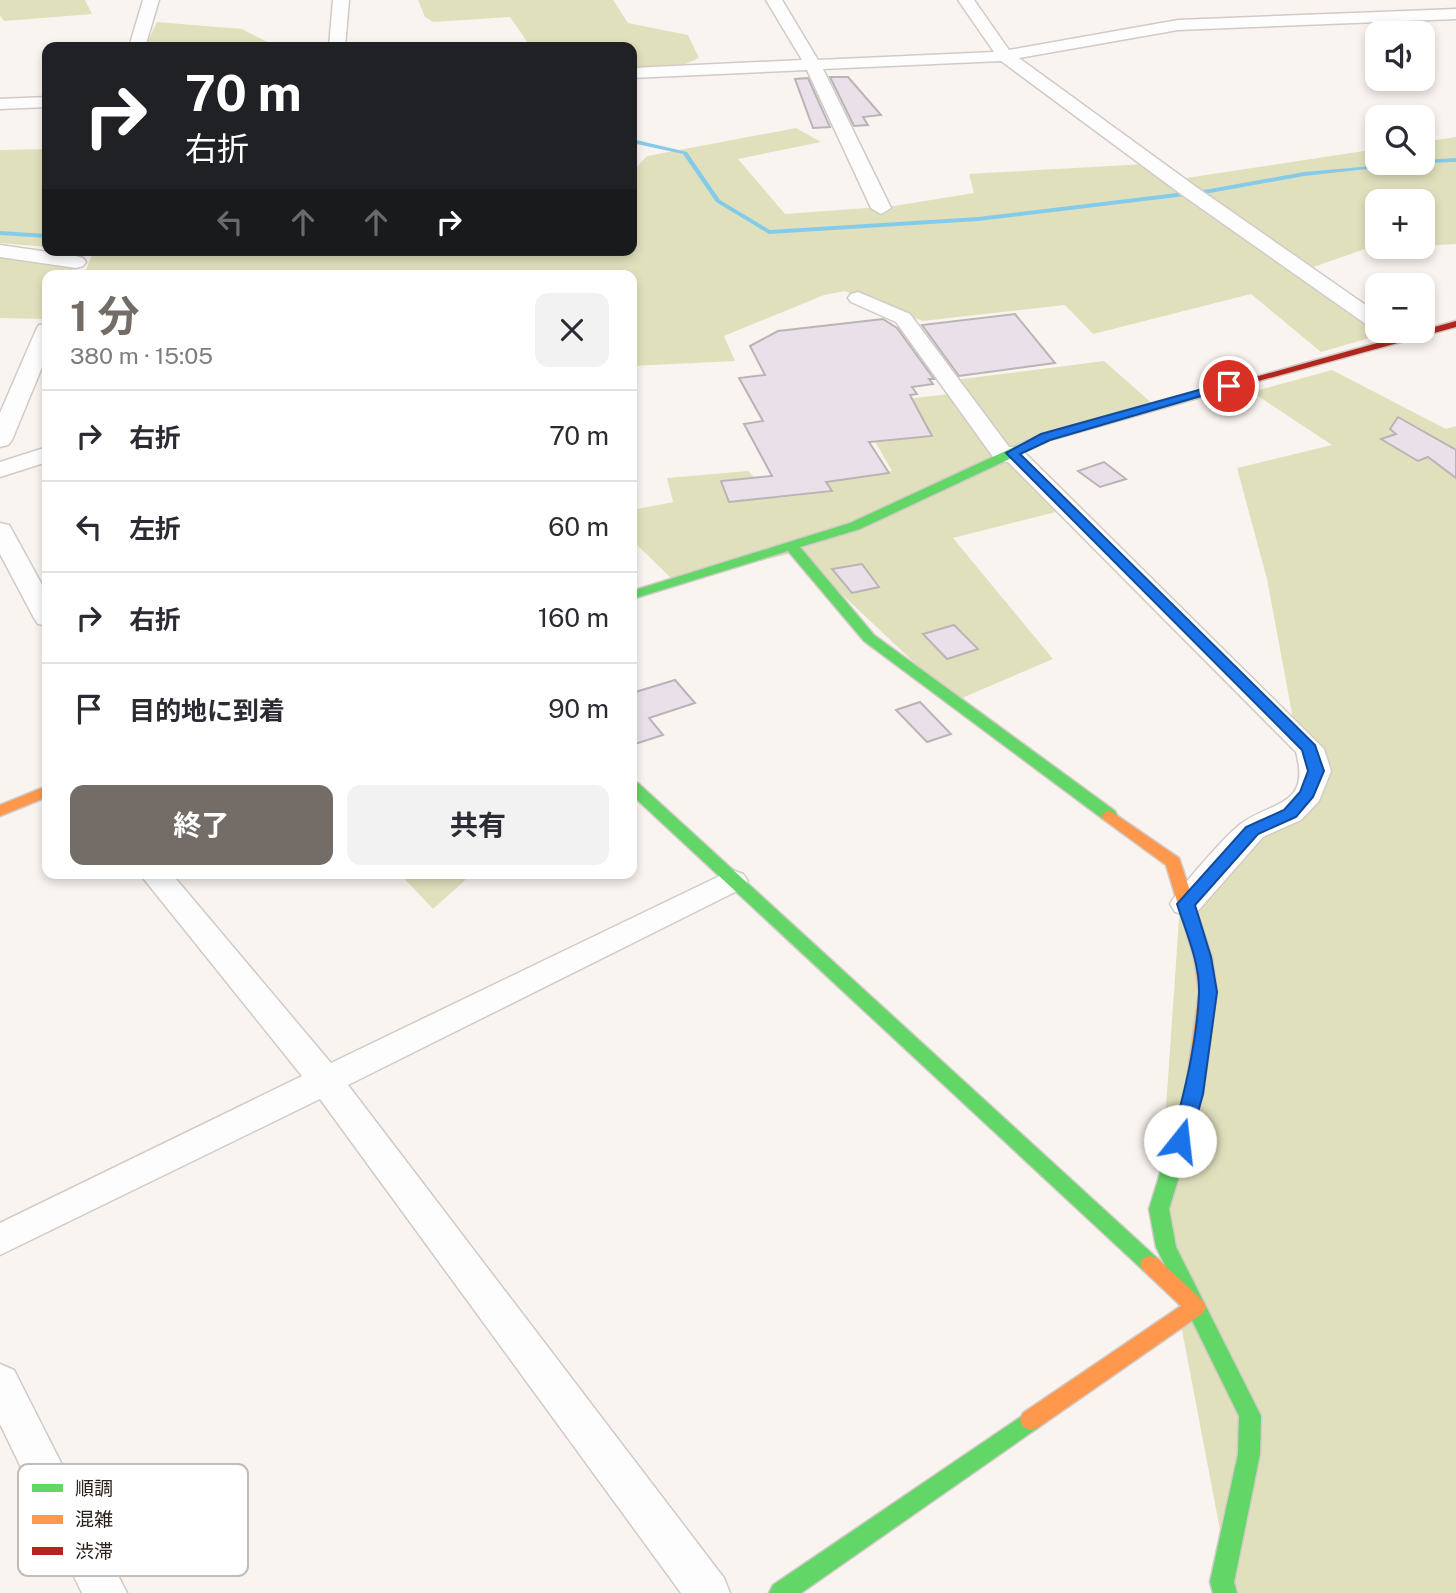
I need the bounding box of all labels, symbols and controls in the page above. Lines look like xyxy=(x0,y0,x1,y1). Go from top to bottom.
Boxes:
map controls xyxy=(1365,21,1435,343)
button: sound xyxy=(1365,21,1435,91)
text: 70 m xyxy=(185,64,302,122)
icon: right xyxy=(70,70,161,161)
button: search xyxy=(1365,105,1435,175)
text: 右折 xyxy=(185,130,249,167)
button: + xyxy=(1365,189,1435,259)
icon: left xyxy=(211,203,249,241)
icon: ahead xyxy=(284,203,322,241)
icon: ahead xyxy=(357,203,395,241)
icon: right xyxy=(430,203,468,241)
button: − xyxy=(1365,273,1435,343)
text: 1 分 xyxy=(70,291,139,340)
button: close xyxy=(535,293,609,367)
text: 380 m · 15:05 xyxy=(70,342,213,369)
pin xyxy=(1199,356,1259,416)
icon: arrive xyxy=(1210,367,1248,405)
icon: right xyxy=(70,417,108,455)
text: 70 m xyxy=(549,420,609,451)
text: 右折 xyxy=(129,422,181,453)
icon: left xyxy=(70,508,108,546)
text: 60 m xyxy=(548,511,609,542)
text: 左折 xyxy=(129,513,181,544)
icon: right xyxy=(70,599,108,637)
text: 160 m xyxy=(538,602,609,633)
text: 右折 xyxy=(129,604,181,635)
icon: arrive xyxy=(70,690,108,728)
text: 90 m xyxy=(548,693,609,724)
text: 目的地に到着 xyxy=(129,695,285,726)
button: 終了 xyxy=(70,785,333,865)
button: 共有 xyxy=(347,785,609,865)
position arrow xyxy=(1143,1104,1217,1178)
legend xyxy=(18,1464,248,1576)
text: 順調 xyxy=(75,1477,113,1499)
text: 混雑 xyxy=(75,1508,113,1530)
text: 渋滞 xyxy=(75,1540,113,1562)

